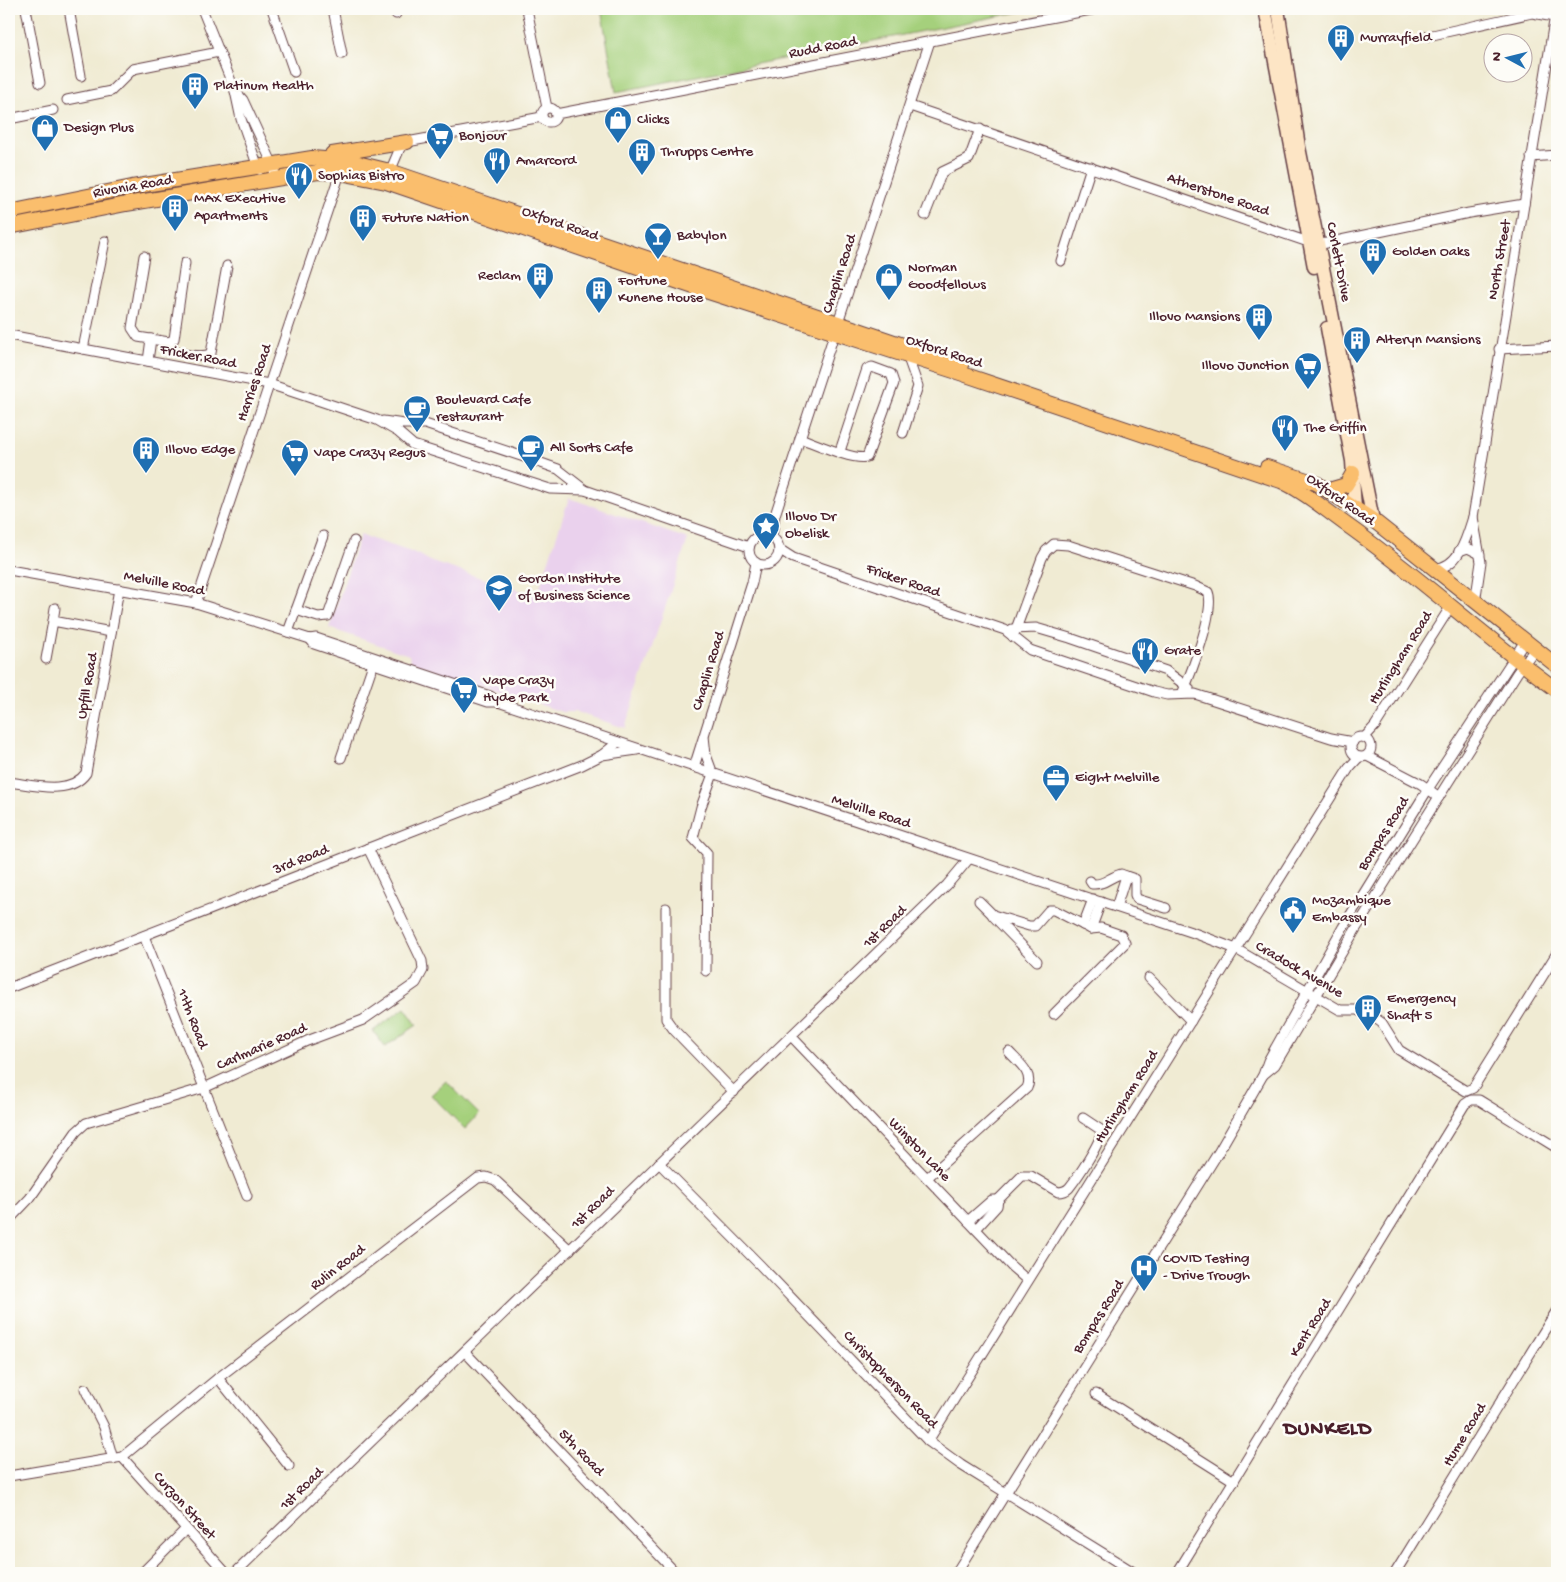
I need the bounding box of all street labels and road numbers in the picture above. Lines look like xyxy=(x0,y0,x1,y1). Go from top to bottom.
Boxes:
street label: Rudd Road xyxy=(788,32,860,63)
street label: Atherstone Road xyxy=(1165,169,1273,221)
street label: Rivonia Road xyxy=(92,171,175,203)
street label: Oxford Road xyxy=(519,203,602,246)
street label: North Street xyxy=(1484,217,1516,301)
street label: Corlett Drive xyxy=(1321,221,1355,304)
street label: Chaplin Road xyxy=(819,231,862,316)
street label: Oxford Road xyxy=(903,331,986,373)
street label: Fricker Road xyxy=(157,341,239,373)
street label: Harries Road xyxy=(233,341,277,424)
street label: Oxford Road xyxy=(1302,470,1379,531)
street label: Fricker Road xyxy=(863,560,944,603)
street label: Melville Road xyxy=(122,567,207,601)
street label: Hurlingham Road xyxy=(1365,607,1437,708)
street label: Chaplin Road xyxy=(688,628,730,713)
street label: Upfill Road xyxy=(73,650,103,720)
street label: Melville Road xyxy=(829,791,914,834)
street label: Bompas Road xyxy=(1354,793,1414,875)
street label: 3rd Road xyxy=(270,840,332,880)
street label: 1st Road xyxy=(859,901,912,953)
street label: Cradock Avenue xyxy=(1252,938,1346,1003)
street label: 11th Road xyxy=(172,986,212,1053)
street label: Carlmarie Road xyxy=(214,1019,311,1075)
street label: Hurlingham Road xyxy=(1091,1046,1163,1147)
street label: Winston Lane xyxy=(884,1114,954,1186)
street label: 1st Road xyxy=(567,1182,620,1234)
street label: Rulin Road xyxy=(307,1240,370,1295)
street label: Bompas Road xyxy=(1069,1276,1129,1358)
street label: Kent Road xyxy=(1286,1294,1337,1361)
street label: Christopherson Road xyxy=(839,1327,942,1434)
street label: Hume Road xyxy=(1439,1399,1491,1470)
street label: 5th Road xyxy=(554,1426,609,1481)
street label: 1st Road xyxy=(276,1463,329,1515)
street label: Curzon Street xyxy=(149,1468,221,1545)

